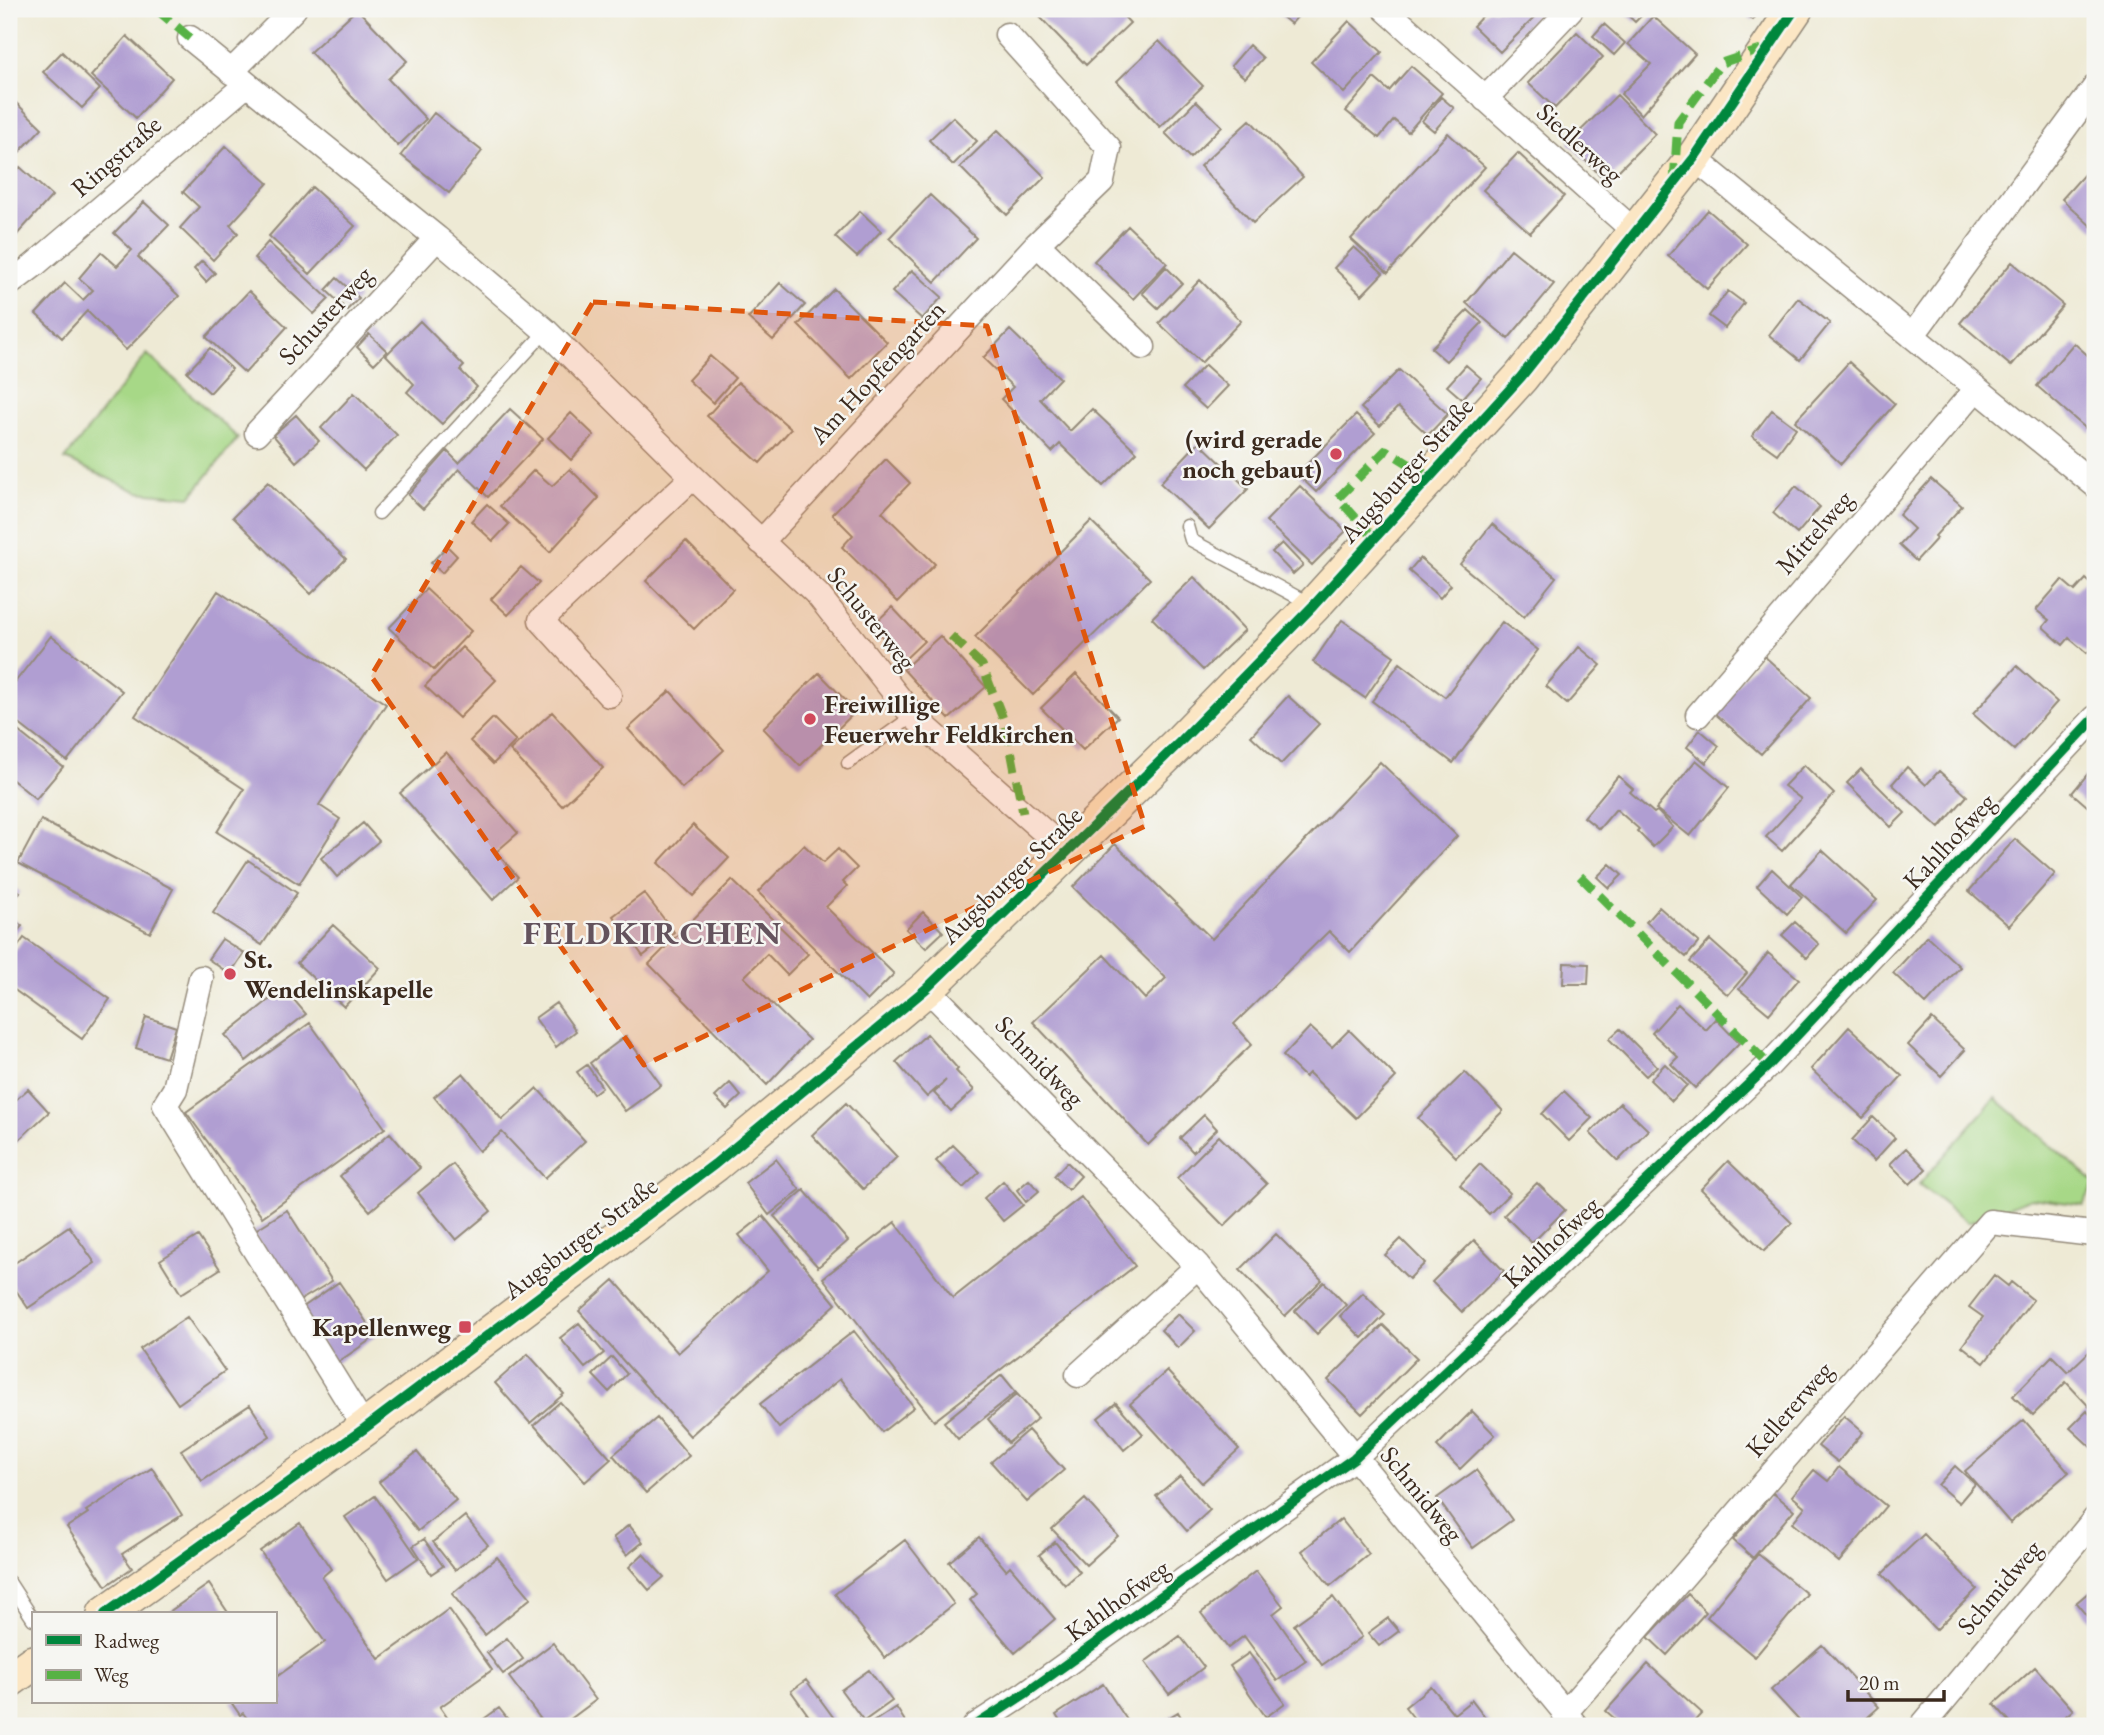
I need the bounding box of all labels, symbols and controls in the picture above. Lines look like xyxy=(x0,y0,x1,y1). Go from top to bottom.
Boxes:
street label: Siedlerweg xyxy=(1530,95,1631,191)
street label: Ringstraße xyxy=(64,107,168,205)
street label: Schusterweg xyxy=(270,258,380,372)
street label: Am Hopfengarten xyxy=(801,293,953,452)
street label: Augsburger Straße xyxy=(1331,390,1481,551)
place label: (wird gerade noch gebaut) xyxy=(1182,422,1322,486)
marker: (wird gerade noch gebaut) xyxy=(1328,446,1344,462)
street label: Mittelweg xyxy=(1768,482,1860,581)
street label: Schusterweg xyxy=(820,559,925,677)
place label: Freiwillige Feuerwehr Feldkirchen xyxy=(824,687,1074,751)
marker: Freiwillige Feuerwehr Feldkirchen xyxy=(802,711,818,727)
street label: Kahlhofweg xyxy=(1895,785,2003,897)
street label: Augsburger Straße xyxy=(932,798,1089,952)
district label: FELDKIRCHEN xyxy=(523,911,783,954)
place label: St. Wendelinskapelle xyxy=(244,942,433,1006)
marker: St. Wendelinskapelle xyxy=(222,966,238,982)
street label: Schmidweg xyxy=(988,1008,1092,1114)
street label: Augsburger Straße xyxy=(495,1169,664,1308)
street label: Kahlhofweg xyxy=(1495,1188,1607,1296)
place label: Kapellenweg xyxy=(312,1310,452,1344)
marker: Kapellenweg xyxy=(457,1319,473,1335)
street label: Kellererweg xyxy=(1738,1353,1841,1464)
street label: Schmidweg xyxy=(1373,1439,1472,1550)
street label: Schmidweg xyxy=(1949,1532,2049,1642)
street label: Kahlhofweg xyxy=(1058,1550,1176,1649)
legend xyxy=(32,1612,276,1704)
text: Radweg xyxy=(94,1627,160,1654)
scale bar xyxy=(1848,1658,1945,1702)
text: Weg xyxy=(94,1661,129,1688)
text: 20 m xyxy=(1859,1669,1900,1696)

